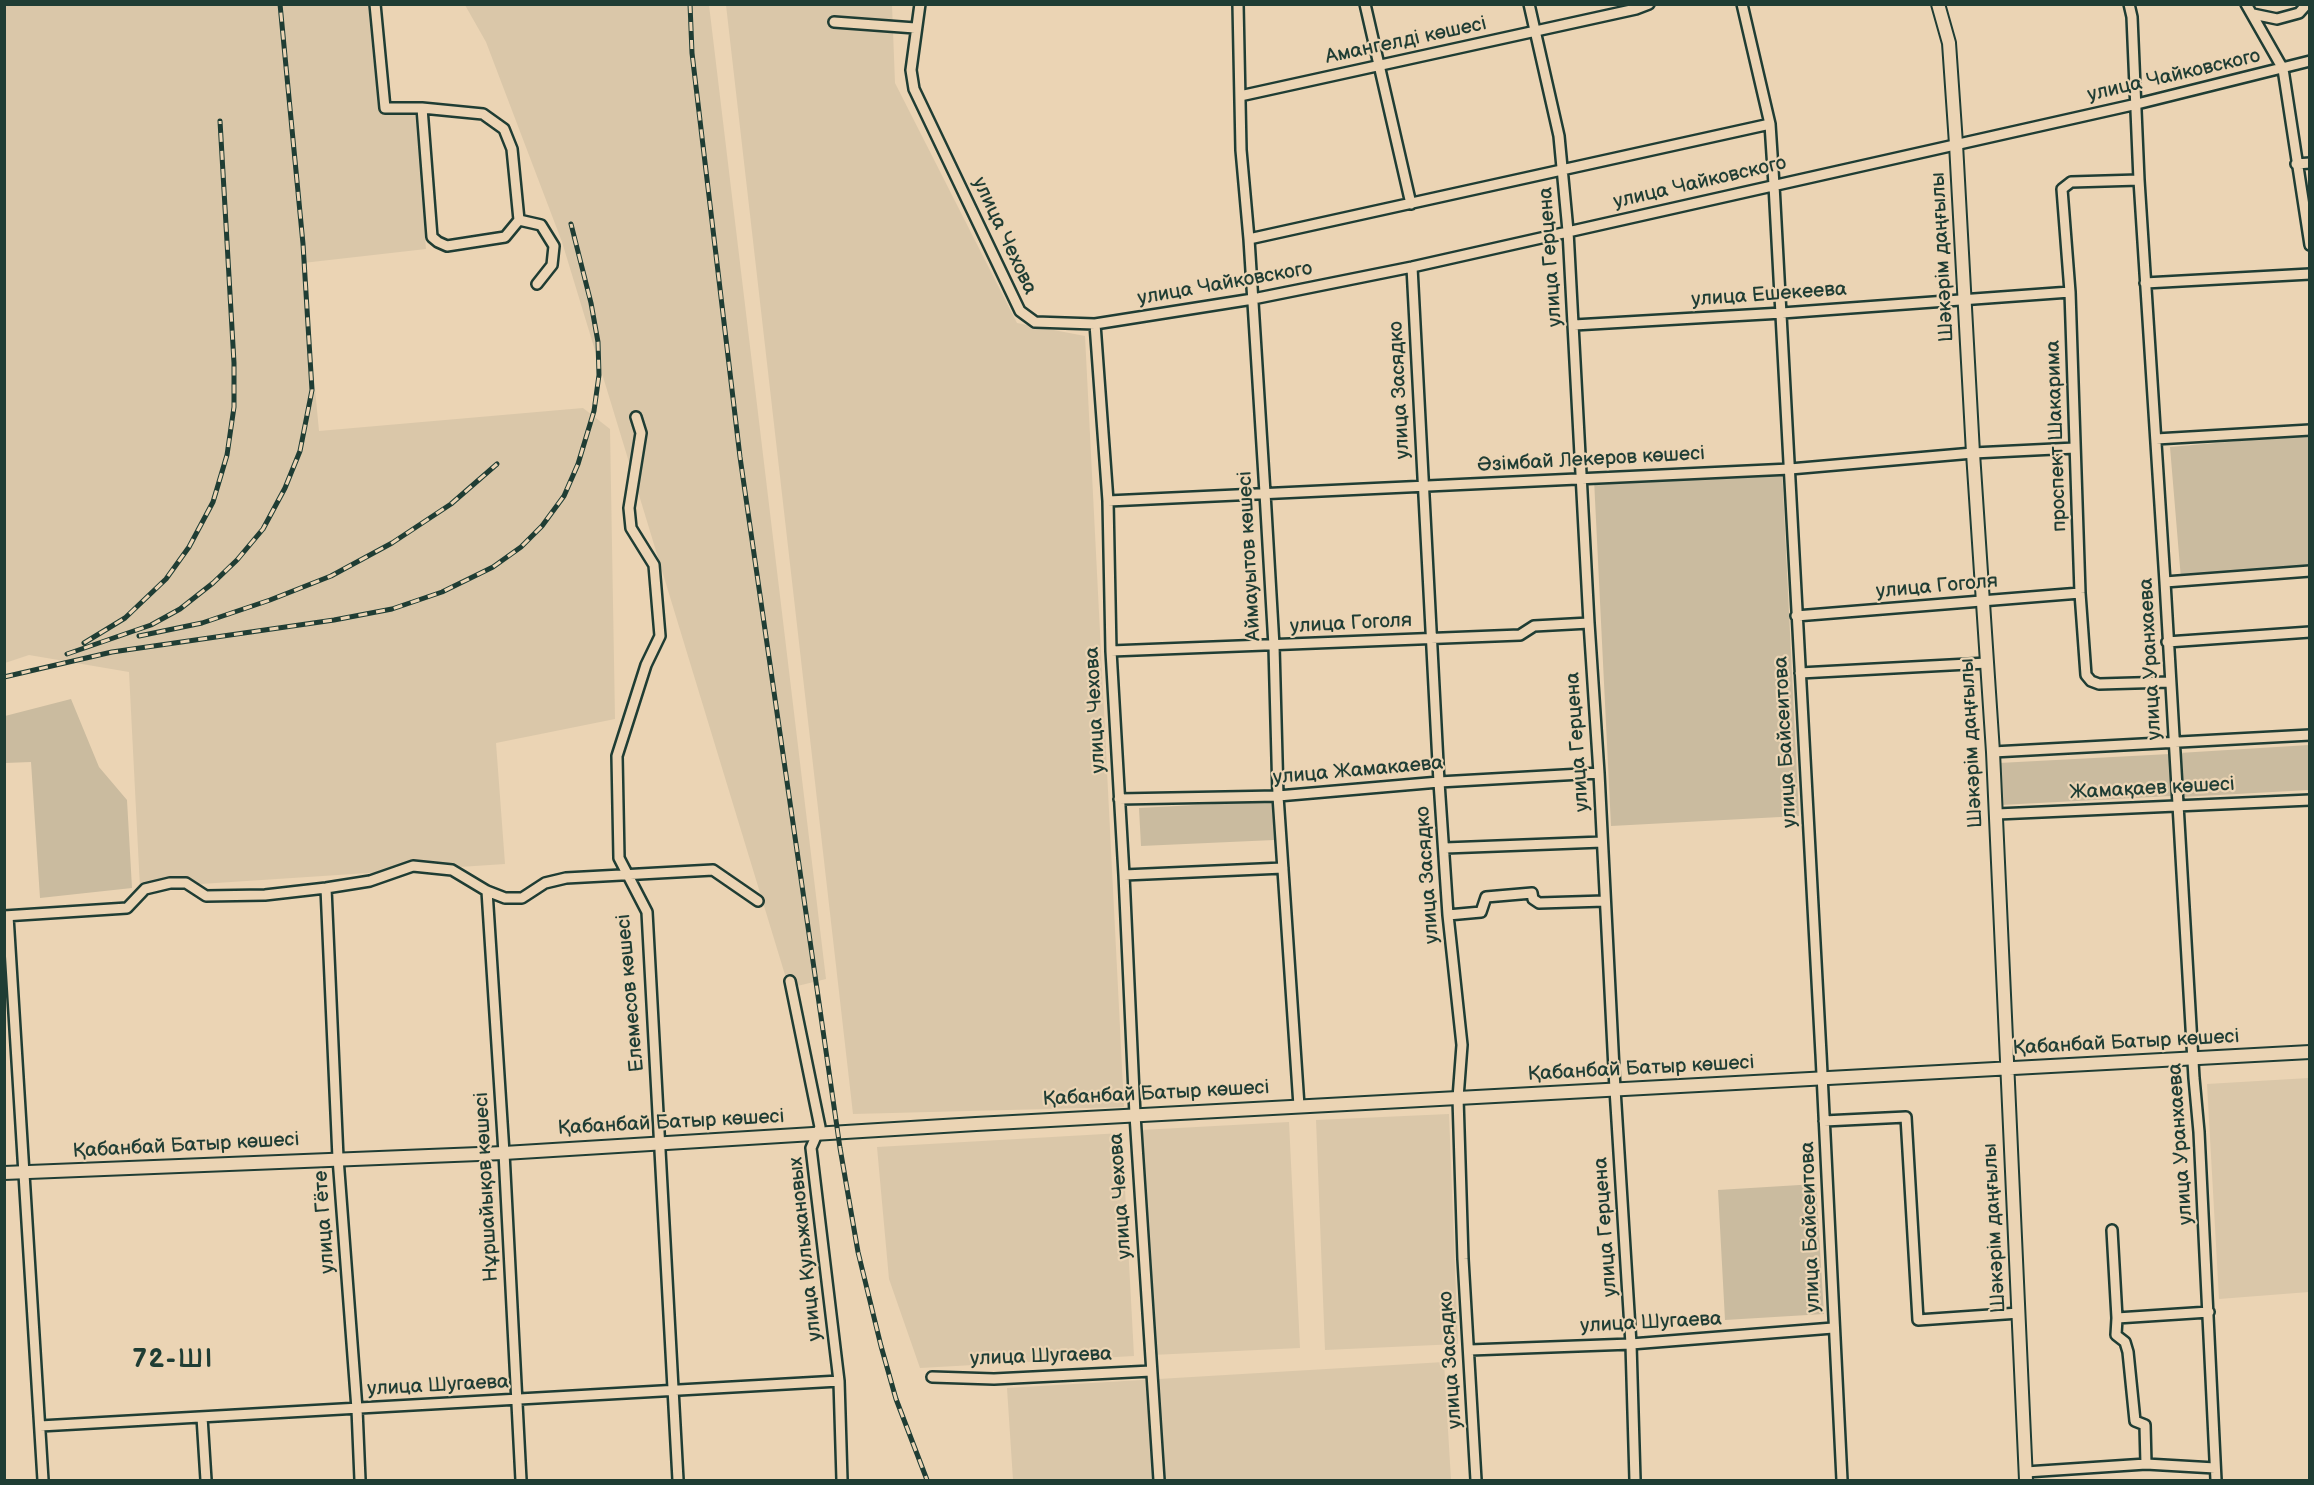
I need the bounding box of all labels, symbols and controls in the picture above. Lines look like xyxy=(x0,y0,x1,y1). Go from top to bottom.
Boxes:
street label: Амангелді көшесі xyxy=(1323,12,1489,70)
street label: улица Чайковского xyxy=(2085,44,2263,108)
street label: улица Чайковского xyxy=(1611,151,1789,215)
street label: Шәкәрім даңғылы xyxy=(1927,171,1959,343)
street label: улица Чехова xyxy=(966,173,1042,299)
street label: улица Герцена xyxy=(1534,186,1568,328)
street label: улица Чайковского xyxy=(1136,257,1314,311)
street label: улица Ешекеева xyxy=(1691,278,1847,312)
street label: улица Засядко xyxy=(1384,320,1416,460)
street label: проспект Шакарима xyxy=(2042,340,2072,532)
street label: Әзімбай Лекеров көшесі xyxy=(1477,442,1705,478)
street label: Аймауытов көшесі xyxy=(1234,470,1266,642)
street label: улица Гоголя xyxy=(1875,570,1999,604)
street label: улица Уранхаева xyxy=(2135,577,2167,741)
street label: улица Гоголя xyxy=(1289,609,1413,639)
street label: улица Чехова xyxy=(1081,646,1111,774)
street label: улица Байсеитова xyxy=(1770,656,1802,828)
street label: Шәкәрім даңғылы xyxy=(1956,657,1988,829)
street label: улица Герцена xyxy=(1561,671,1595,813)
street label: улица Жамакаева xyxy=(1272,752,1444,790)
street label: Жамақаев көшесі xyxy=(2069,773,2235,805)
street label: улица Засядко xyxy=(1411,805,1445,945)
street label: Елемесов көшесі xyxy=(612,913,650,1073)
street label: Қабанбай Батыр көшесі xyxy=(2012,1025,2240,1061)
street label: Қабанбай Батыр көшесі xyxy=(1527,1051,1755,1087)
street label: улица Уранхаева xyxy=(2163,1062,2199,1226)
street label: Қабанбай Батыр көшесі xyxy=(1042,1076,1270,1112)
street label: Нұршайықов көшесі xyxy=(470,1091,504,1283)
street label: Қабанбай Батыр көшесі xyxy=(557,1105,785,1141)
street label: Қабанбай Батыр көшесі xyxy=(72,1128,300,1164)
street label: улица Чехова xyxy=(1105,1132,1137,1260)
street label: улица Байсеитова xyxy=(1796,1141,1826,1313)
street label: Шәкәрім даңғылы xyxy=(1979,1142,2011,1314)
street label: улица Кульжановых xyxy=(784,1156,828,1342)
street label: улица Герцена xyxy=(1589,1156,1623,1298)
street label: улица Гёте xyxy=(309,1170,341,1274)
street label: улица Засядко xyxy=(1434,1290,1468,1430)
street label: улица Шугаева xyxy=(1580,1307,1722,1339)
street label: улица Шугаева xyxy=(970,1343,1112,1371)
district label: 72-ШІ xyxy=(133,1344,213,1376)
street label: улица Шугаева xyxy=(367,1370,509,1402)

